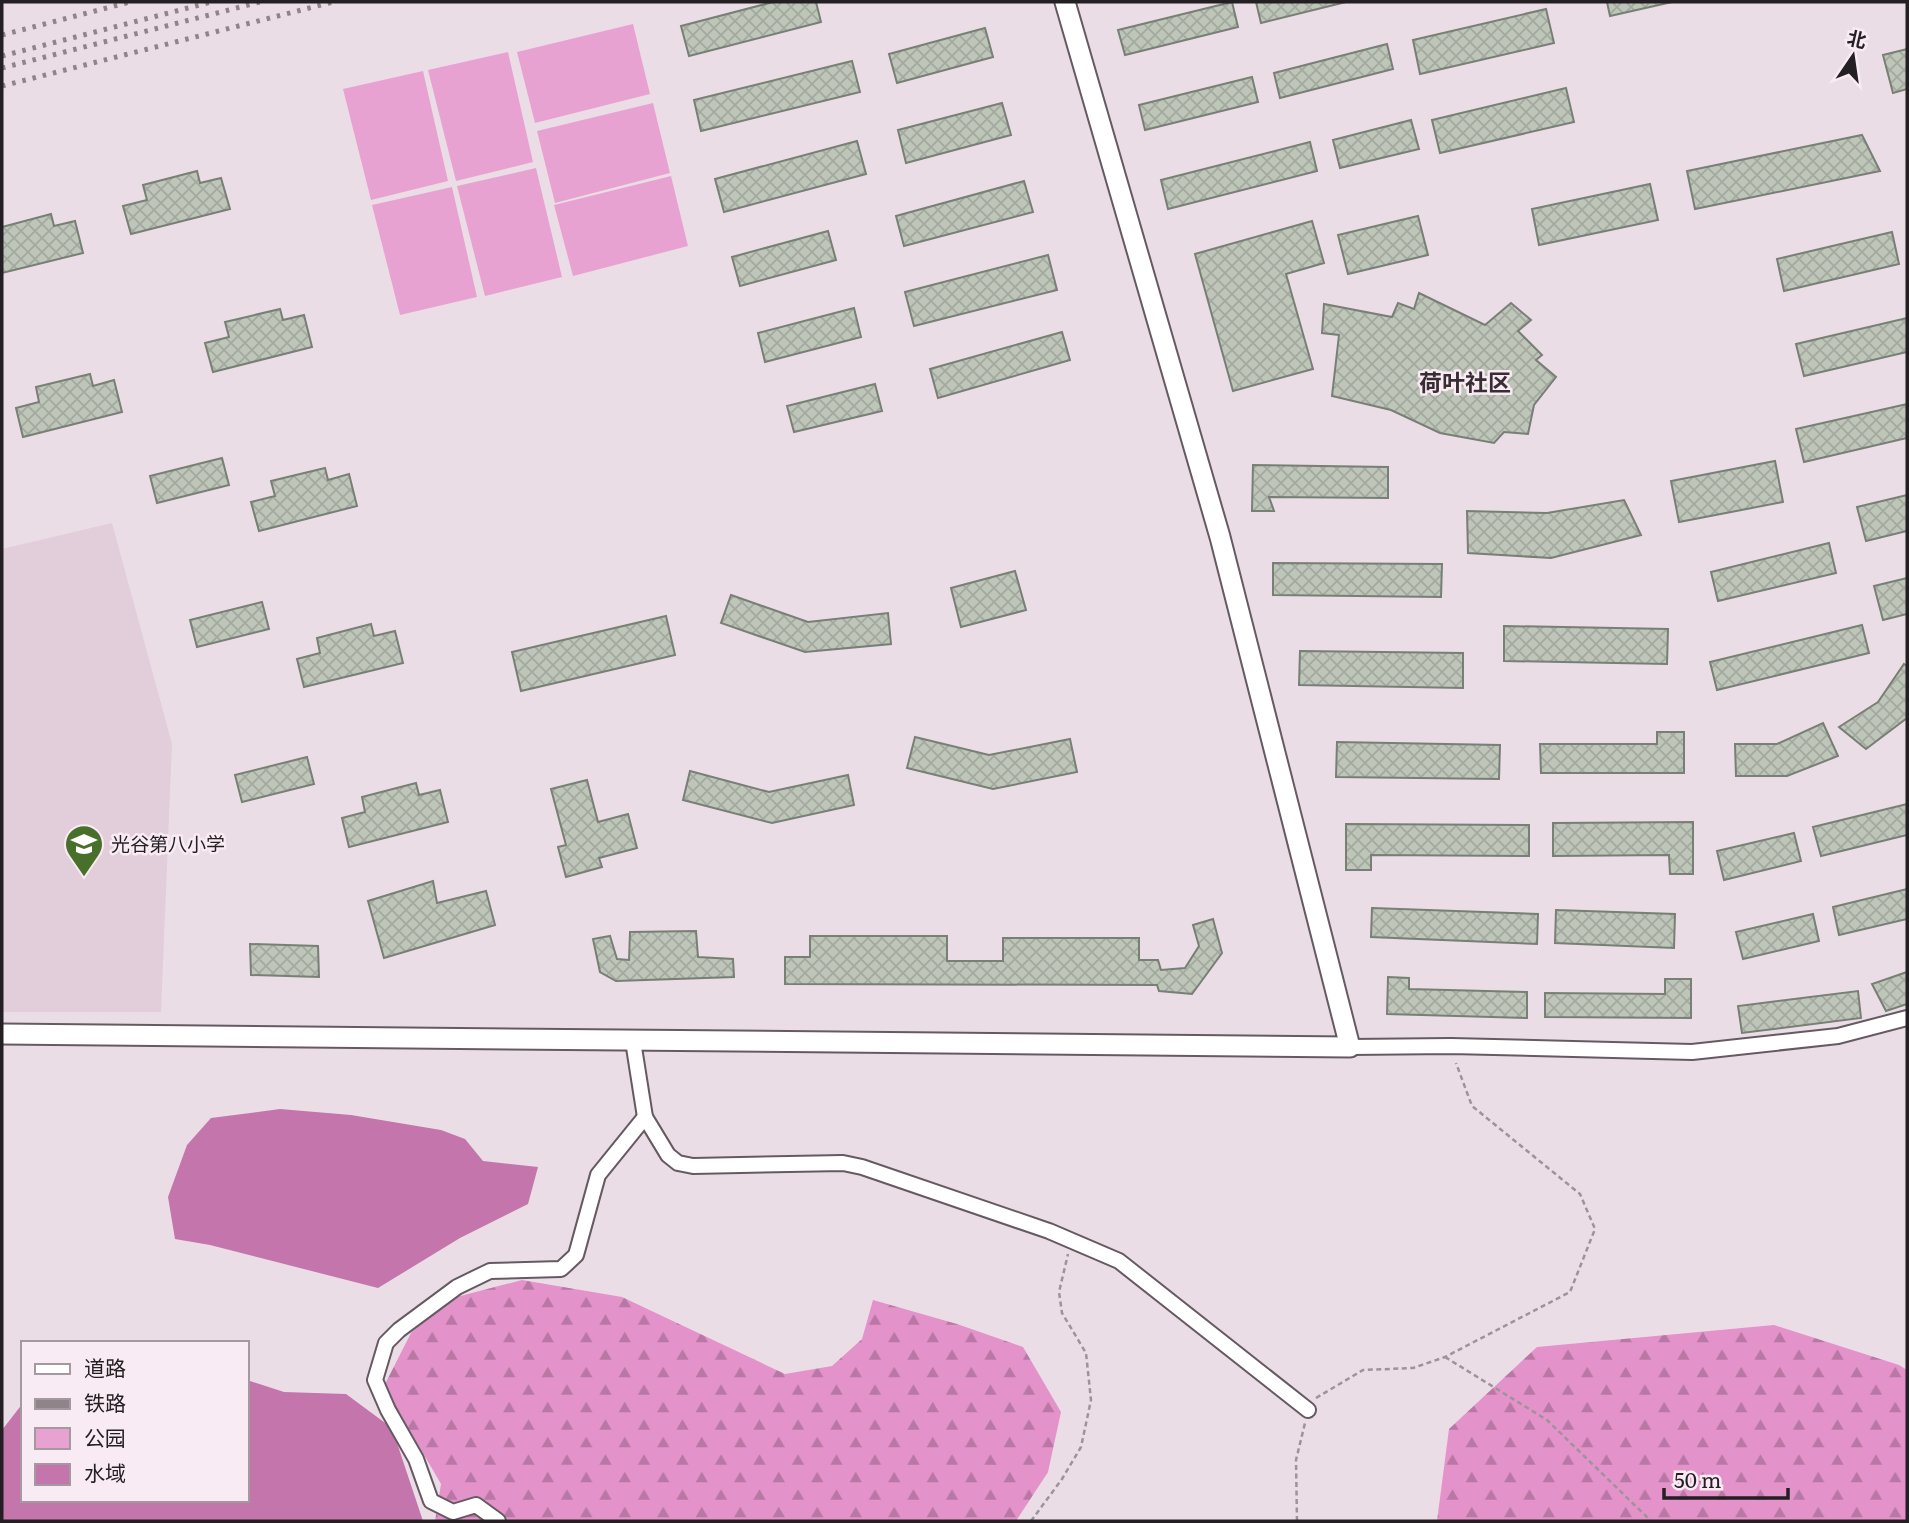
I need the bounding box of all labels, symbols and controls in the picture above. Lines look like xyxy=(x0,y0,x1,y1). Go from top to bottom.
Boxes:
north arrow xyxy=(1818,21,1888,91)
text: 北 xyxy=(1845,23,1869,54)
district label: 荷叶社区 xyxy=(1419,364,1511,398)
school or university icon: 光谷第八小学 xyxy=(63,823,105,878)
place label: 光谷第八小学 xyxy=(111,829,225,857)
legend xyxy=(21,1341,248,1502)
text: 道路 xyxy=(84,1351,126,1382)
text: 铁路 xyxy=(84,1386,126,1417)
text: 公园 xyxy=(84,1421,126,1452)
text: 水域 xyxy=(84,1456,126,1487)
scale bar xyxy=(1664,1456,1788,1500)
text: 50 m xyxy=(1674,1463,1721,1494)

